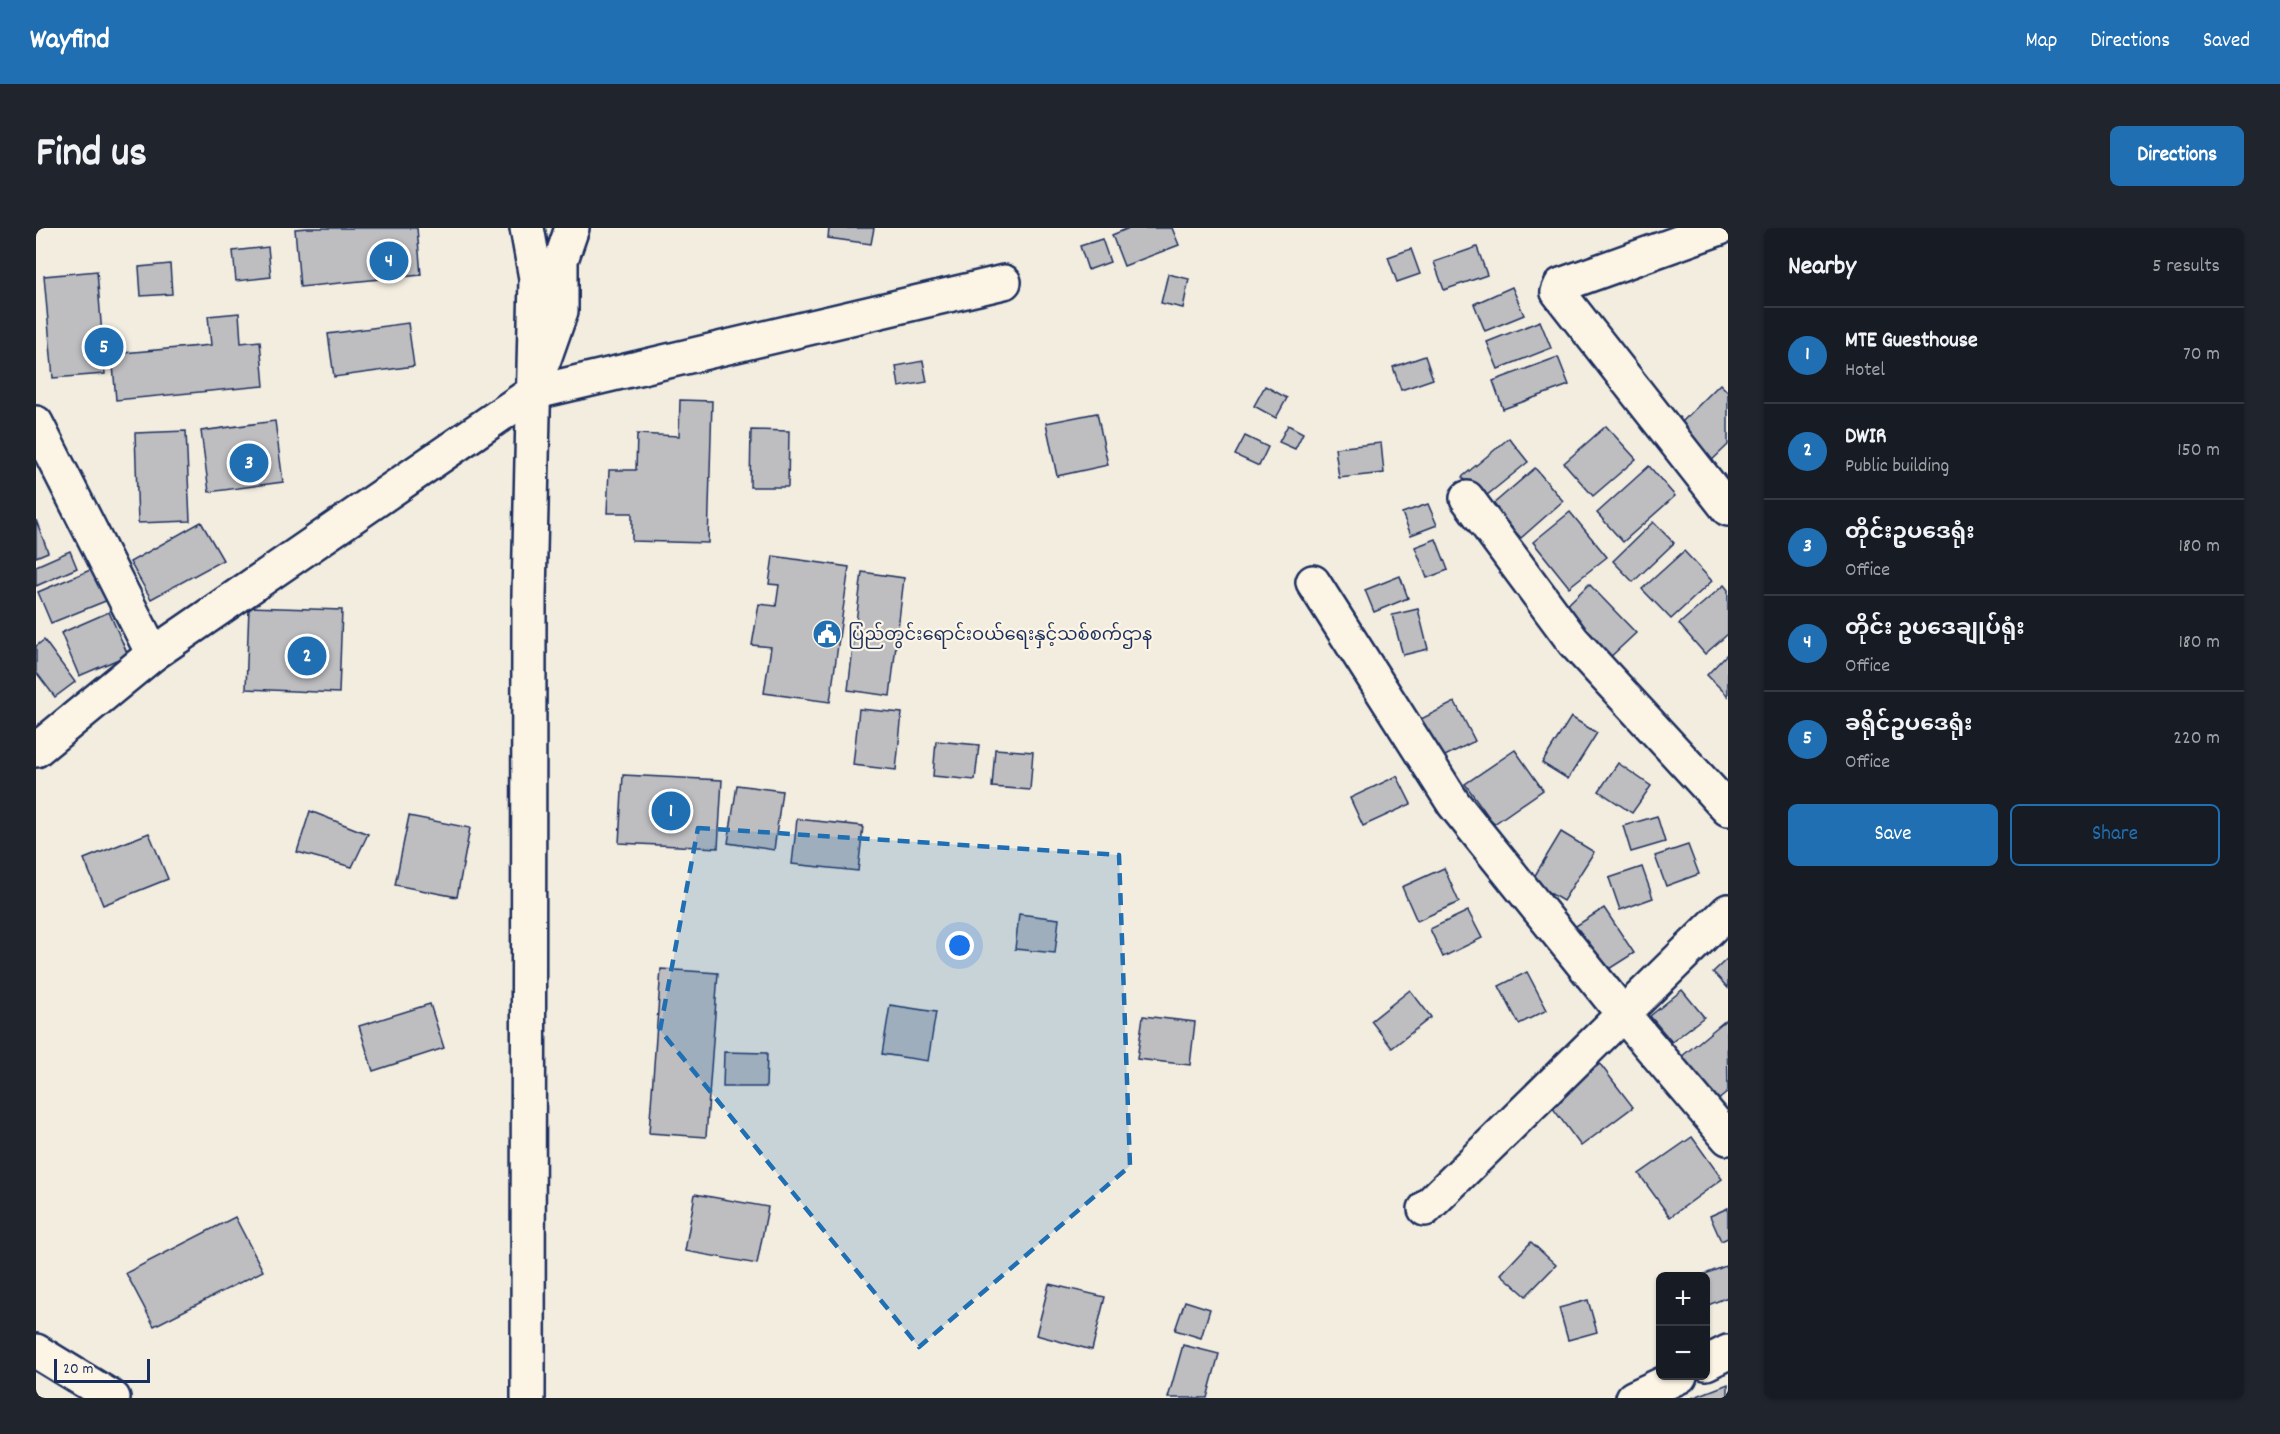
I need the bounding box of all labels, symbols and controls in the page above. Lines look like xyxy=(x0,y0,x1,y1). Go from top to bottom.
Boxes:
text: Wayfind xyxy=(30,22,110,62)
text: Map xyxy=(2026,27,2057,57)
text: Directions xyxy=(2090,27,2170,57)
text: Saved xyxy=(2203,27,2250,57)
text: Find us xyxy=(36,126,147,186)
button: Directions xyxy=(2110,126,2244,186)
pin: 4 xyxy=(370,238,408,284)
text: Nearby xyxy=(1788,249,1856,286)
text: 5 results xyxy=(2152,253,2220,281)
pin: 5 xyxy=(84,324,124,370)
text: MTE Guesthouse xyxy=(1845,326,1978,357)
text: 1 xyxy=(1805,341,1810,369)
text: 70 m xyxy=(2183,341,2220,369)
text: Hotel xyxy=(1845,357,1885,385)
text: DWIR xyxy=(1845,422,1887,453)
text: 2 xyxy=(1803,437,1812,465)
text: 150 m xyxy=(2177,437,2220,465)
pin: 3 xyxy=(230,440,268,486)
text: Public building xyxy=(1845,453,1949,481)
text: တိုင်းဥပဒေရုံး xyxy=(1845,518,1975,549)
text: 3 xyxy=(1803,533,1812,561)
text: 180 m xyxy=(2178,533,2220,561)
text: Office xyxy=(1845,557,1890,585)
text: တိုင်း ဥပဒေချုပ်ရုံး xyxy=(1845,614,2025,645)
public building icon: ပြည်တွင်းရောင်းဝယ်ရေးနှင့်သစ်စက်ဌာန xyxy=(811,618,843,650)
place label: ပြည်တွင်းရောင်းဝယ်ရေးနှင့်သစ်စက်ဌာန xyxy=(848,621,1152,649)
text: 4 xyxy=(1803,629,1812,657)
text: 180 m xyxy=(2178,629,2220,657)
pin: 2 xyxy=(288,634,326,678)
text: Office xyxy=(1845,653,1890,681)
text: ခရိုင်ဥပဒေရုံး xyxy=(1845,710,1973,741)
text: 5 xyxy=(1803,725,1812,753)
text: 220 m xyxy=(2173,725,2220,753)
text: Office xyxy=(1845,749,1890,777)
pin: 1 xyxy=(652,788,690,834)
button: Save xyxy=(1788,804,1998,866)
button: Share xyxy=(2010,804,2220,866)
your location xyxy=(945,931,974,960)
map controls xyxy=(1656,1272,1710,1380)
button: + xyxy=(1656,1272,1710,1326)
button: − xyxy=(1656,1326,1710,1380)
scale bar xyxy=(54,1356,150,1384)
text: 20 m xyxy=(63,1358,93,1381)

